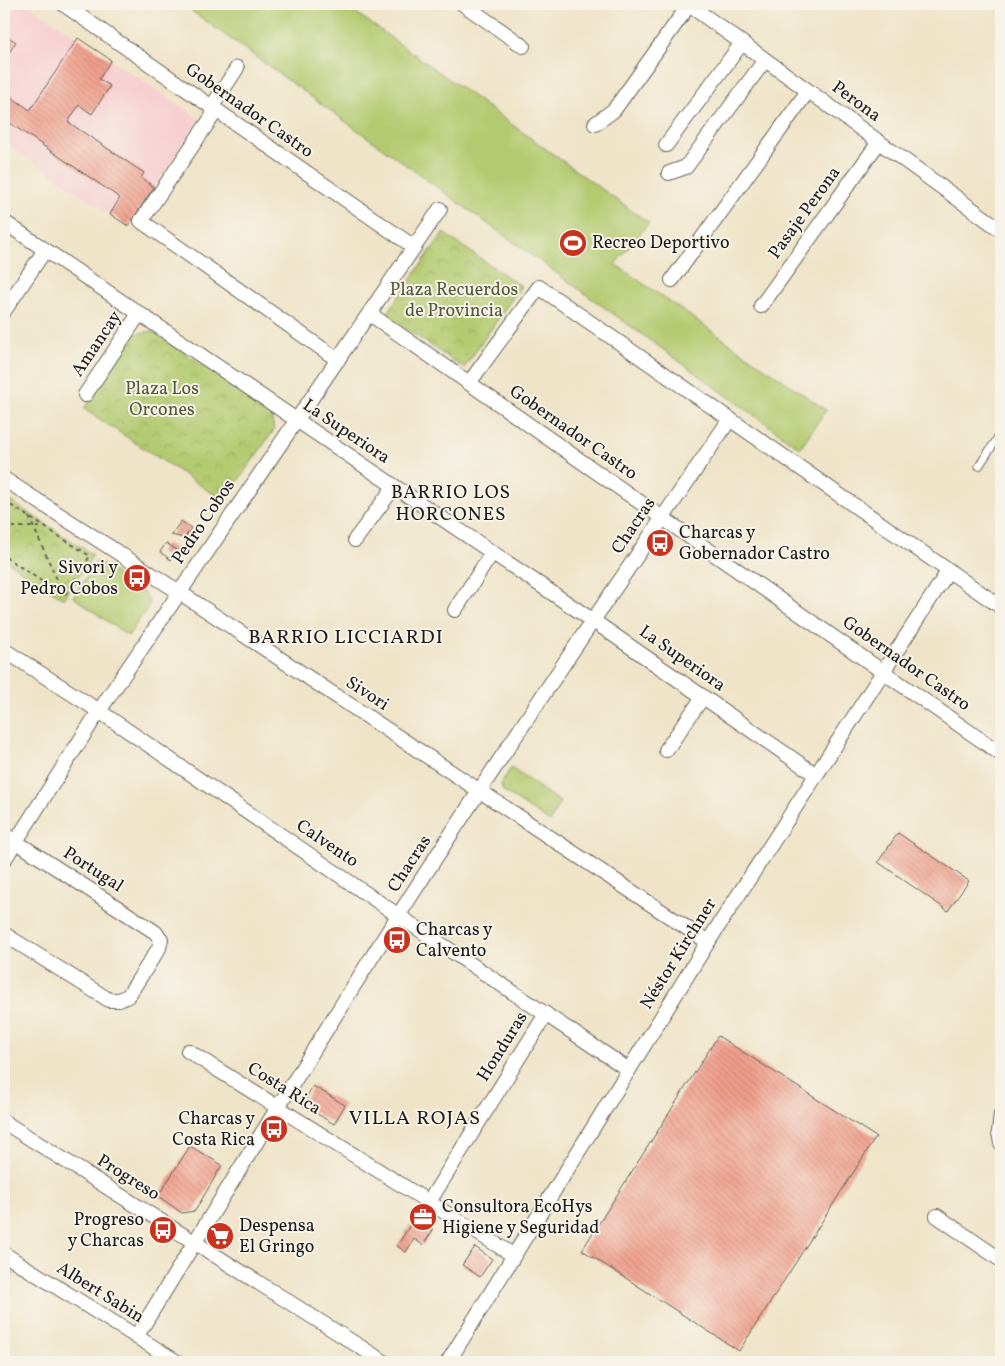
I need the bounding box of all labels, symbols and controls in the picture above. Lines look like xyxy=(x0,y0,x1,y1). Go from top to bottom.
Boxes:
street label: Gobernador Castro xyxy=(180,57,318,165)
street label: Perona xyxy=(826,76,886,128)
street label: Pasaje Perona xyxy=(763,162,847,264)
sports icon: Recreo Deportivo xyxy=(558,228,588,258)
place label: Recreo Deportivo xyxy=(592,231,730,256)
park label: Plaza Recuerdos de Provincia xyxy=(390,278,518,324)
street label: Amancay xyxy=(66,306,128,382)
park label: Plaza Los Orcones xyxy=(125,377,199,423)
street label: Gobernador Castro xyxy=(504,379,642,487)
street label: La Superiora xyxy=(297,394,395,471)
street label: Pedro Cobos xyxy=(166,474,242,570)
district label: BARRIO LOS HORCONES xyxy=(391,480,511,528)
street label: Chacras xyxy=(606,493,662,559)
place label: Charcas y Gobernador Castro xyxy=(679,521,830,567)
bus stop icon: Charcas y Gobernador Castro xyxy=(645,528,675,558)
place label: Sivori y Pedro Cobos xyxy=(20,556,118,602)
bus stop icon: Sivori y Pedro Cobos xyxy=(122,563,152,593)
street label: Gobernador Castro xyxy=(837,610,975,718)
street label: La Superiora xyxy=(634,620,730,698)
district label: BARRIO LICCIARDI xyxy=(248,624,444,652)
street label: Sivori xyxy=(340,671,394,717)
street label: Calvento xyxy=(291,814,363,874)
street label: Chacras xyxy=(382,830,438,898)
street label: Portugal xyxy=(58,841,128,899)
street label: Néstor Kirchner xyxy=(635,893,723,1014)
place label: Charcas y Calvento xyxy=(416,918,493,964)
bus stop icon: Charcas y Calvento xyxy=(382,925,412,955)
street label: Honduras xyxy=(472,1007,534,1087)
street label: Costa Rica xyxy=(242,1056,326,1122)
district label: VILLA ROJAS xyxy=(349,1105,481,1133)
place label: Charcas y Costa Rica xyxy=(172,1107,255,1153)
bus stop icon: Charcas y Costa Rica xyxy=(259,1114,289,1144)
street label: Progreso xyxy=(92,1149,164,1207)
place label: Consultora EcoHys Higiene y Seguridad xyxy=(442,1195,599,1241)
office icon: Consultora EcoHys Higiene y Seguridad xyxy=(408,1202,438,1232)
place label: Progreso y Charcas xyxy=(68,1208,144,1254)
place label: Despensa El Gringo xyxy=(239,1214,315,1260)
bus stop icon: Progreso y Charcas xyxy=(148,1215,178,1245)
supermarket icon: Despensa El Gringo xyxy=(205,1221,235,1251)
street label: Albert Sabin xyxy=(51,1256,149,1330)

